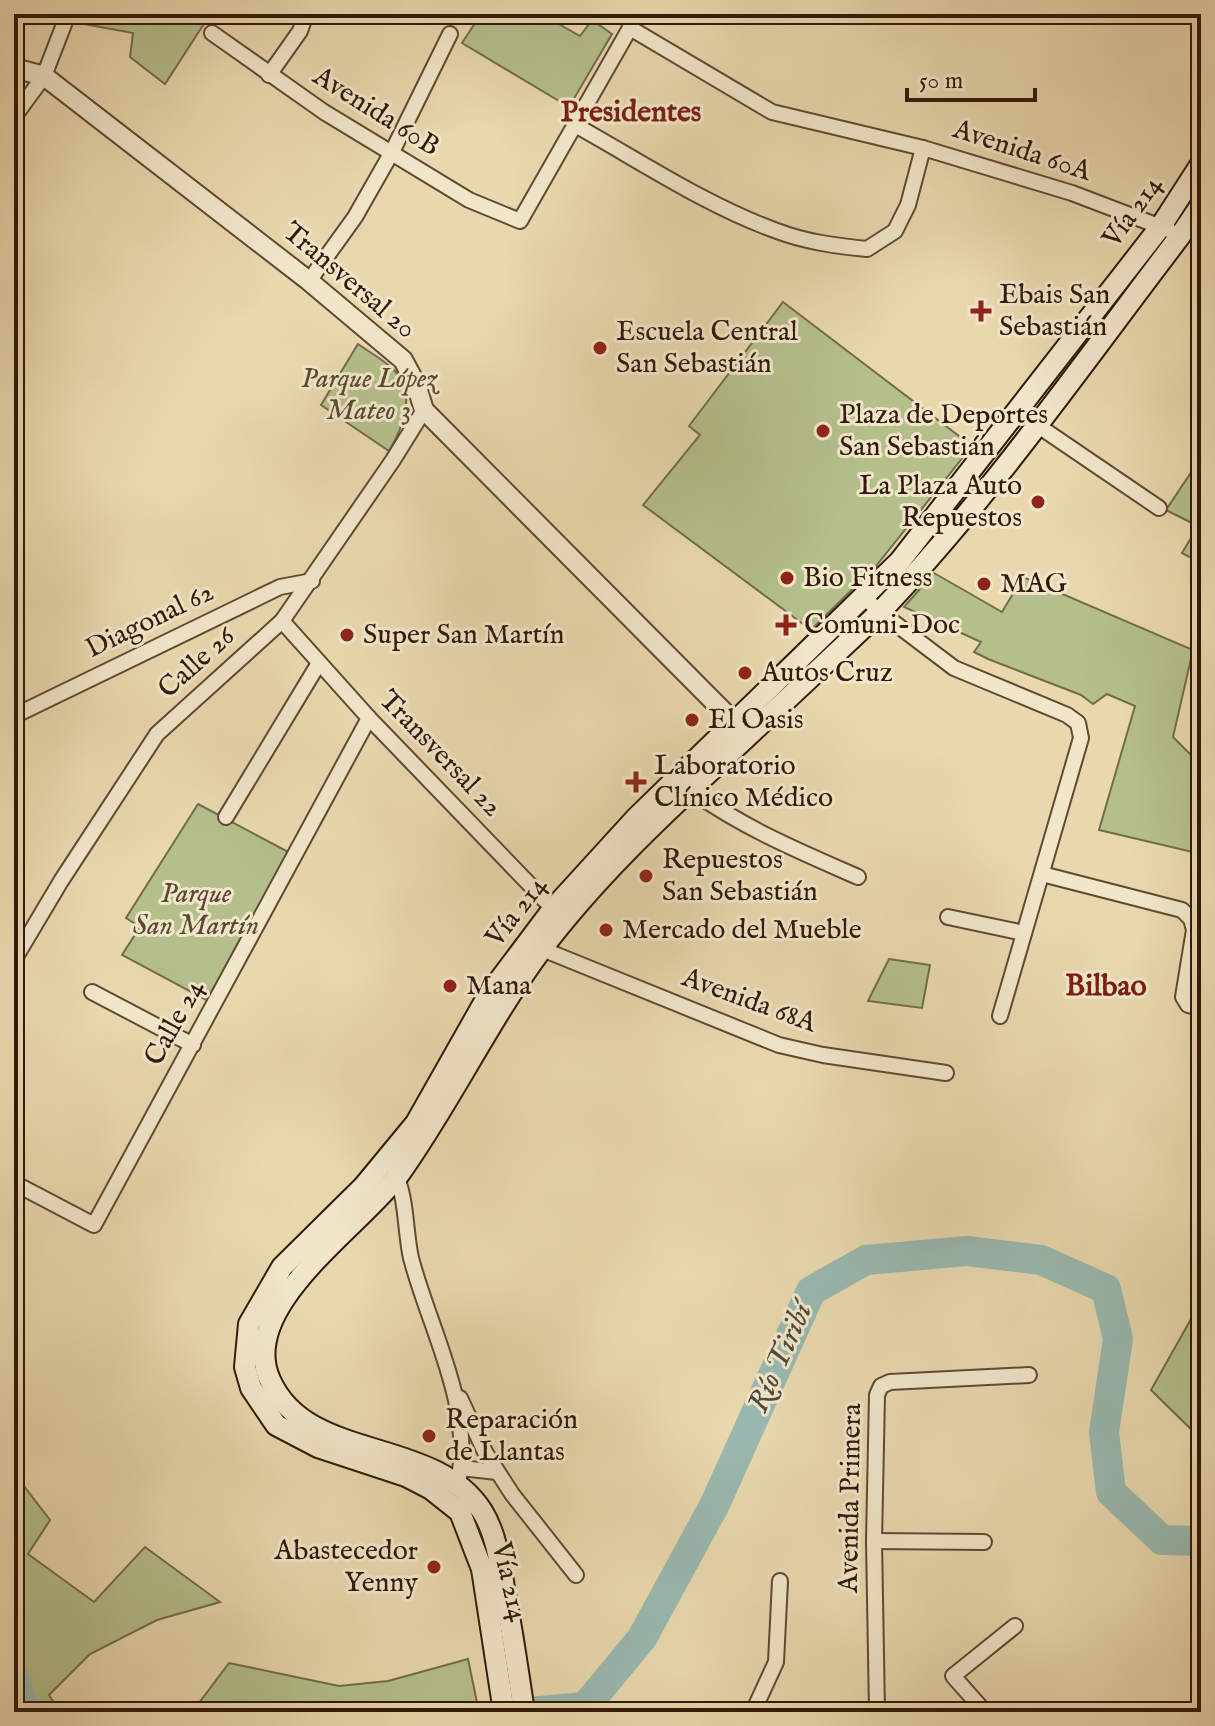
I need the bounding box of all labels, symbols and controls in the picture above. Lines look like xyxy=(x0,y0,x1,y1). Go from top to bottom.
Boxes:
scale bar xyxy=(907,52,1035,102)
street label: Avenida 60B xyxy=(305,59,446,165)
text: 50 m xyxy=(919,66,963,97)
district label: Presidentes xyxy=(561,94,701,132)
street label: Avenida 60A xyxy=(947,112,1097,190)
street label: Vía 214 xyxy=(1095,169,1171,256)
street label: Transversal 20 xyxy=(275,215,423,347)
place label: Ebais San Sebastián xyxy=(999,278,1110,345)
marker: Ebais San Sebastián xyxy=(970,300,992,322)
place label: Escuela Central San Sebastián xyxy=(616,315,798,382)
marker: Escuela Central San Sebastián xyxy=(591,339,609,357)
park label: Parque López Mateo 3 xyxy=(301,362,440,429)
place label: Plaza de Deportes San Sebastián xyxy=(839,398,1048,465)
marker: Plaza de Deportes San Sebastián xyxy=(814,422,832,440)
place label: La Plaza Auto Repuestos xyxy=(859,469,1022,536)
marker: La Plaza Auto Repuestos xyxy=(1029,493,1047,511)
place label: Bio Fitness xyxy=(803,561,932,596)
place label: MAG xyxy=(1000,567,1068,602)
marker: Bio Fitness xyxy=(778,569,796,587)
street label: Diagonal 62 xyxy=(80,575,220,667)
marker: MAG xyxy=(975,575,993,593)
place label: Comuni-Doc xyxy=(804,608,960,643)
marker: Comuni-Doc xyxy=(775,614,797,636)
place label: Super San Martín xyxy=(363,618,565,653)
street label: Calle 26 xyxy=(151,619,243,707)
marker: Super San Martín xyxy=(338,626,356,644)
place label: Autos Cruz xyxy=(760,656,893,691)
marker: Autos Cruz xyxy=(736,664,754,682)
street label: Transversal 22 xyxy=(371,683,509,825)
place label: El Oasis xyxy=(708,703,804,738)
marker: El Oasis xyxy=(683,711,701,729)
place label: Laboratorio Clínico Médico xyxy=(654,749,833,816)
marker: Laboratorio Clínico Médico xyxy=(625,771,647,793)
place label: Repuestos San Sebastián xyxy=(662,843,818,910)
marker: Repuestos San Sebastián xyxy=(637,867,655,885)
street label: Vía 214 xyxy=(478,869,556,955)
park label: Parque San Martín xyxy=(133,877,259,944)
place label: Mercado del Mueble xyxy=(622,913,862,948)
marker: Mercado del Mueble xyxy=(597,921,615,939)
street label: Avenida 68A xyxy=(676,960,822,1042)
district label: Bilbao xyxy=(1065,968,1147,1006)
place label: Mana xyxy=(466,969,532,1004)
street label: Calle 24 xyxy=(137,974,213,1072)
marker: Mana xyxy=(441,977,459,995)
water label: Río Tiribí xyxy=(740,1293,824,1419)
street label: Avenida Primera xyxy=(832,1402,870,1594)
place label: Reparación de Llantas xyxy=(445,1403,578,1470)
marker: Reparación de Llantas xyxy=(420,1427,438,1445)
place label: Abastecedor Yenny xyxy=(274,1534,418,1601)
street label: Vía 214 xyxy=(483,1538,535,1625)
marker: Abastecedor Yenny xyxy=(425,1558,443,1576)

